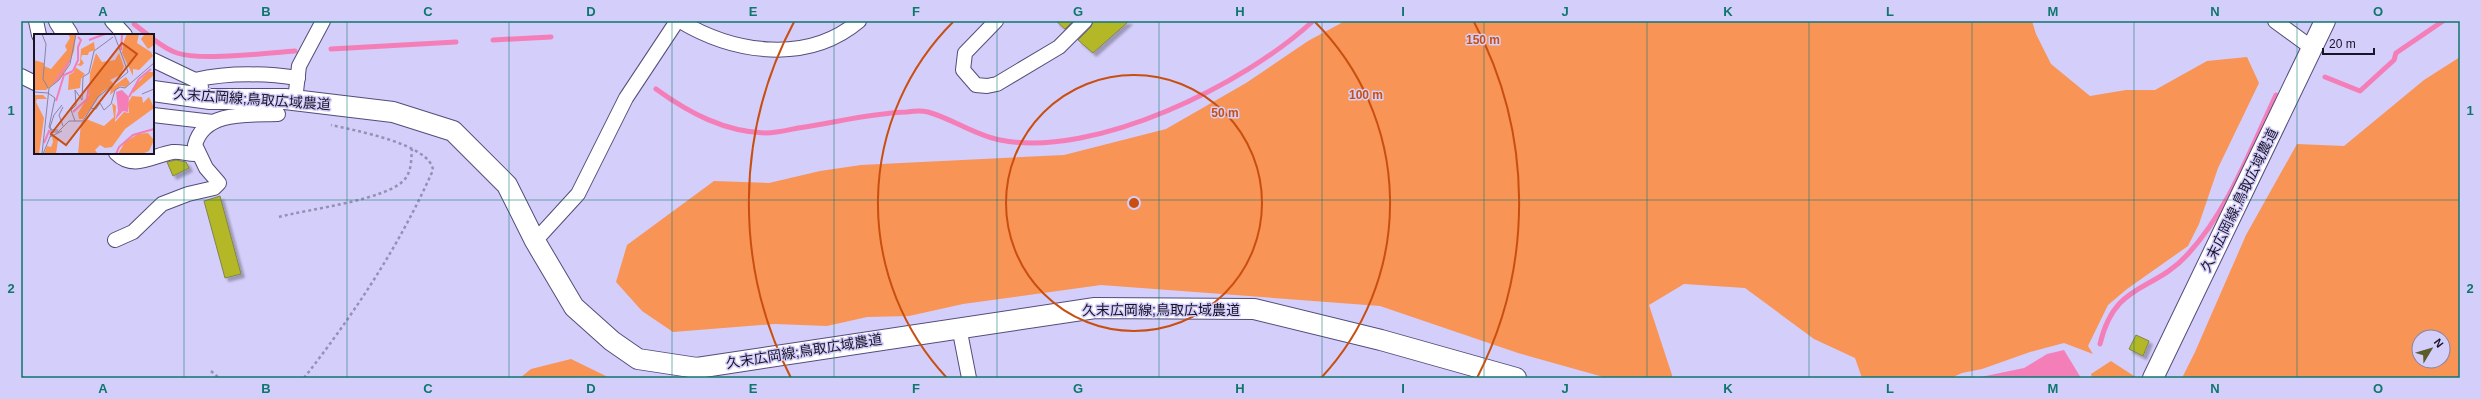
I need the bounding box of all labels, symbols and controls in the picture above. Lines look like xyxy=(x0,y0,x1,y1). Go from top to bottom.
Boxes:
text: A xyxy=(98,4,108,19)
text: B xyxy=(261,4,271,19)
text: C xyxy=(423,4,433,19)
text: D xyxy=(586,4,596,19)
text: E xyxy=(749,4,758,19)
text: F xyxy=(912,4,920,19)
text: G xyxy=(1073,4,1083,19)
text: H xyxy=(1235,4,1245,19)
text: I xyxy=(1401,4,1405,19)
text: J xyxy=(1561,4,1569,19)
text: K xyxy=(1723,4,1733,19)
text: L xyxy=(1886,4,1894,19)
text: M xyxy=(2048,4,2058,19)
text: N xyxy=(2210,4,2220,19)
text: O xyxy=(2373,4,2383,19)
scale bar xyxy=(2323,30,2374,56)
text: 150 m xyxy=(1466,33,1500,47)
inset map xyxy=(34,34,154,154)
text: 20 m xyxy=(2329,37,2356,51)
street label: 久末広岡線;鳥取広域農道 xyxy=(173,86,331,112)
text: 100 m xyxy=(1349,88,1383,102)
text: 1 xyxy=(7,103,15,118)
text: 1 xyxy=(2466,103,2474,118)
text: 50 m xyxy=(1211,106,1239,120)
street label: 久末広岡線;鳥取広域農道 xyxy=(2197,126,2281,274)
centre of rings xyxy=(1127,196,1141,210)
text: 2 xyxy=(7,281,15,296)
text: 2 xyxy=(2466,281,2474,296)
street label: 久末広岡線;鳥取広域農道 xyxy=(1082,302,1240,318)
north arrow xyxy=(2411,329,2451,369)
street label: 久末広岡線;鳥取広域農道 xyxy=(725,331,883,371)
text: N xyxy=(2432,336,2446,350)
text: A xyxy=(98,381,108,396)
text: B xyxy=(261,381,271,396)
text: C xyxy=(423,381,433,396)
text: D xyxy=(586,381,596,396)
text: E xyxy=(749,381,758,396)
text: F xyxy=(912,381,920,396)
text: G xyxy=(1073,381,1083,396)
text: H xyxy=(1235,381,1245,396)
text: I xyxy=(1401,381,1405,396)
text: J xyxy=(1561,381,1569,396)
text: K xyxy=(1723,381,1733,396)
text: L xyxy=(1886,381,1894,396)
text: M xyxy=(2048,381,2058,396)
text: N xyxy=(2210,381,2220,396)
text: O xyxy=(2373,381,2383,396)

